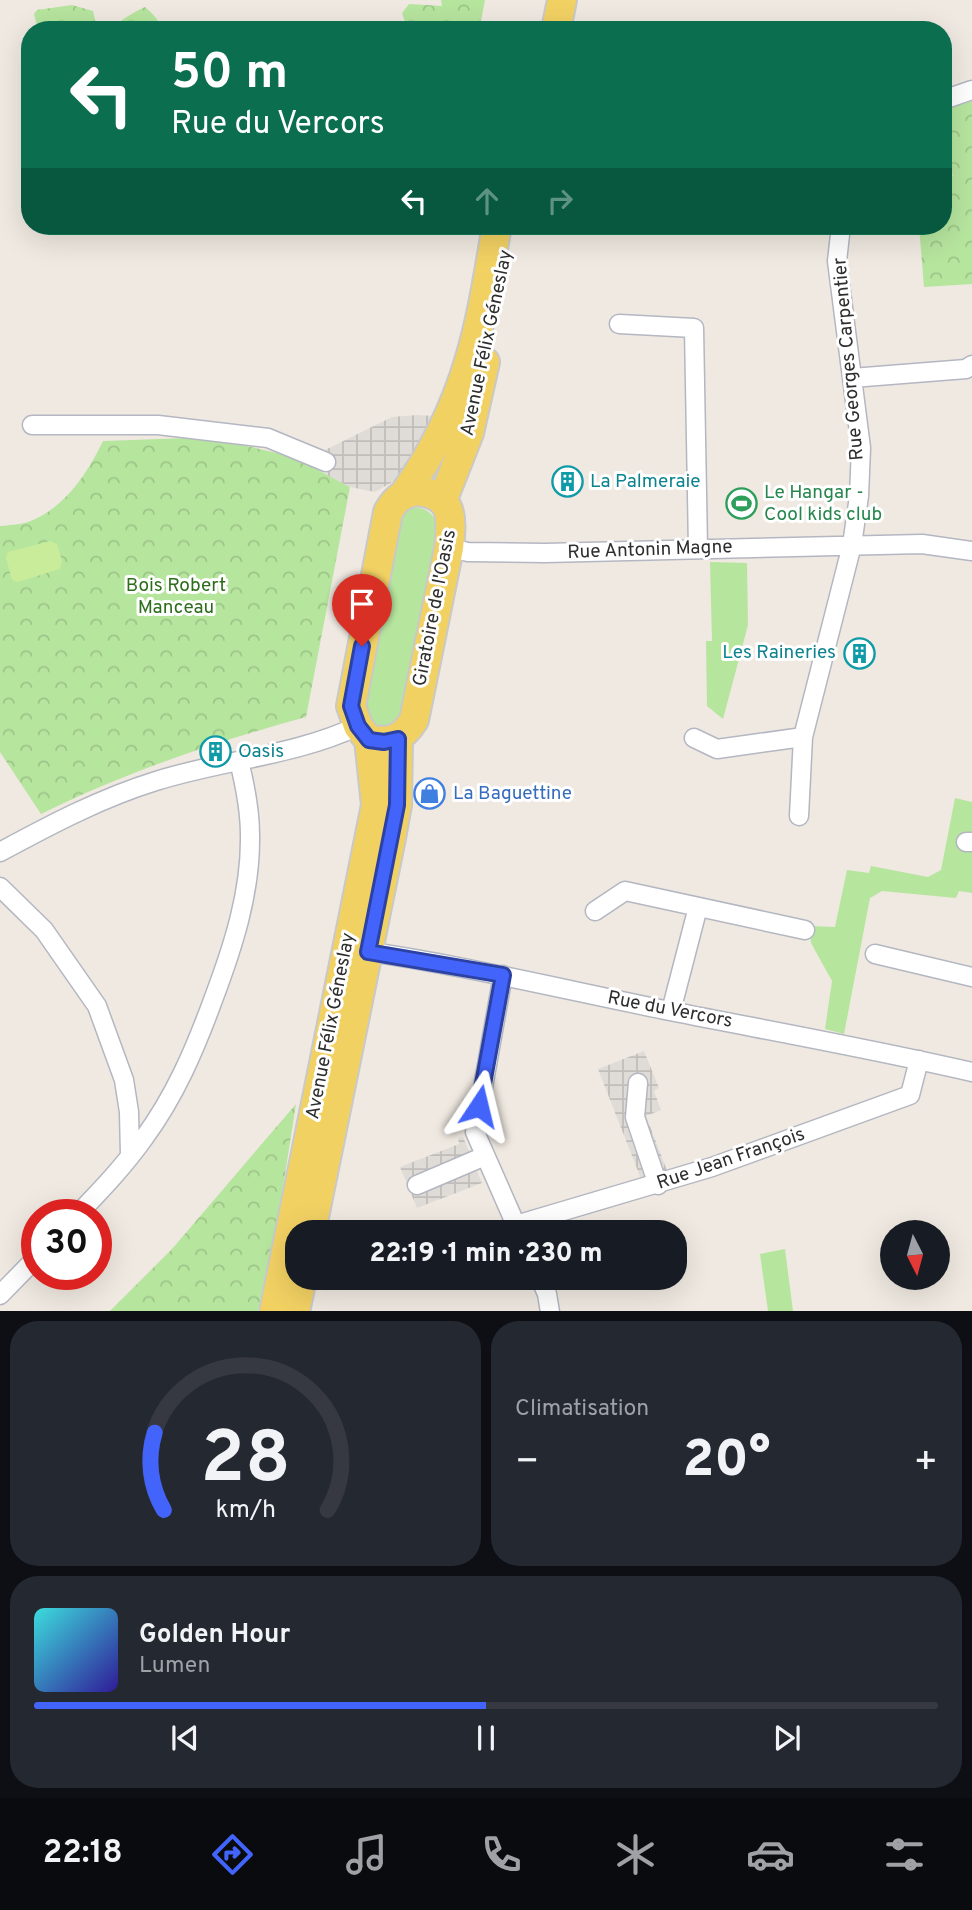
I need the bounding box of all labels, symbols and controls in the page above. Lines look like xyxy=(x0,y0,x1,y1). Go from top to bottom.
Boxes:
text: 50 m xyxy=(171,44,288,106)
icon: left xyxy=(56,49,147,140)
text: Rue du Vercors xyxy=(171,105,385,145)
icon: left xyxy=(395,182,433,220)
icon: ahead xyxy=(468,182,506,220)
icon: right xyxy=(541,182,579,220)
street label: Avenue Félix Géneslay xyxy=(456,248,518,438)
street label: Rue Georges Carpentier xyxy=(828,256,870,462)
building icon: La Palmeraie xyxy=(550,465,584,499)
place label: La Palmeraie xyxy=(590,470,701,494)
place label: Le Hangar - Cool kids club xyxy=(764,481,882,527)
sports icon: Le Hangar - Cool kids club xyxy=(724,487,758,521)
street label: Giratoire de l'Oasis xyxy=(408,528,462,688)
street label: Rue Antonin Magne xyxy=(567,535,733,565)
park label: Bois Robert Manceau xyxy=(126,574,226,620)
pin xyxy=(332,574,392,646)
icon: arrive xyxy=(343,585,381,623)
building icon: Les Raineries xyxy=(842,636,876,670)
place label: Les Raineries xyxy=(722,641,836,665)
building icon: Oasis xyxy=(198,735,232,769)
place label: Oasis xyxy=(238,740,284,764)
shop icon: La Baguettine xyxy=(413,777,447,811)
place label: La Baguettine xyxy=(453,782,572,806)
street label: Avenue Félix Géneslay xyxy=(301,931,361,1121)
street label: Rue du Vercors xyxy=(605,986,735,1034)
position arrow xyxy=(442,1069,516,1143)
street label: Rue Jean François xyxy=(654,1122,808,1196)
speed limit sign: 30 xyxy=(21,1199,112,1290)
north arrow xyxy=(880,1220,950,1290)
map controls xyxy=(880,1220,950,1290)
text: 22:19 · 1 min · 230 m xyxy=(370,1238,602,1271)
text: Climatisation xyxy=(515,1395,649,1424)
text: 28 xyxy=(200,1416,291,1508)
text: 20° xyxy=(682,1429,771,1495)
text: − xyxy=(515,1439,540,1488)
text: + xyxy=(913,1439,938,1488)
text: km/h xyxy=(215,1494,276,1526)
text: Golden Hour xyxy=(139,1619,290,1652)
text: Lumen xyxy=(139,1652,210,1681)
icon: previous xyxy=(166,1719,204,1757)
icon: pause xyxy=(467,1719,505,1757)
icon: next xyxy=(768,1719,806,1757)
icon: directions xyxy=(208,1830,257,1879)
icon: music xyxy=(342,1830,391,1879)
icon: phone xyxy=(477,1830,526,1879)
icon: climate xyxy=(611,1830,660,1879)
icon: car xyxy=(746,1830,795,1879)
icon: filters xyxy=(880,1830,929,1879)
text: 22:18 xyxy=(43,1834,123,1874)

